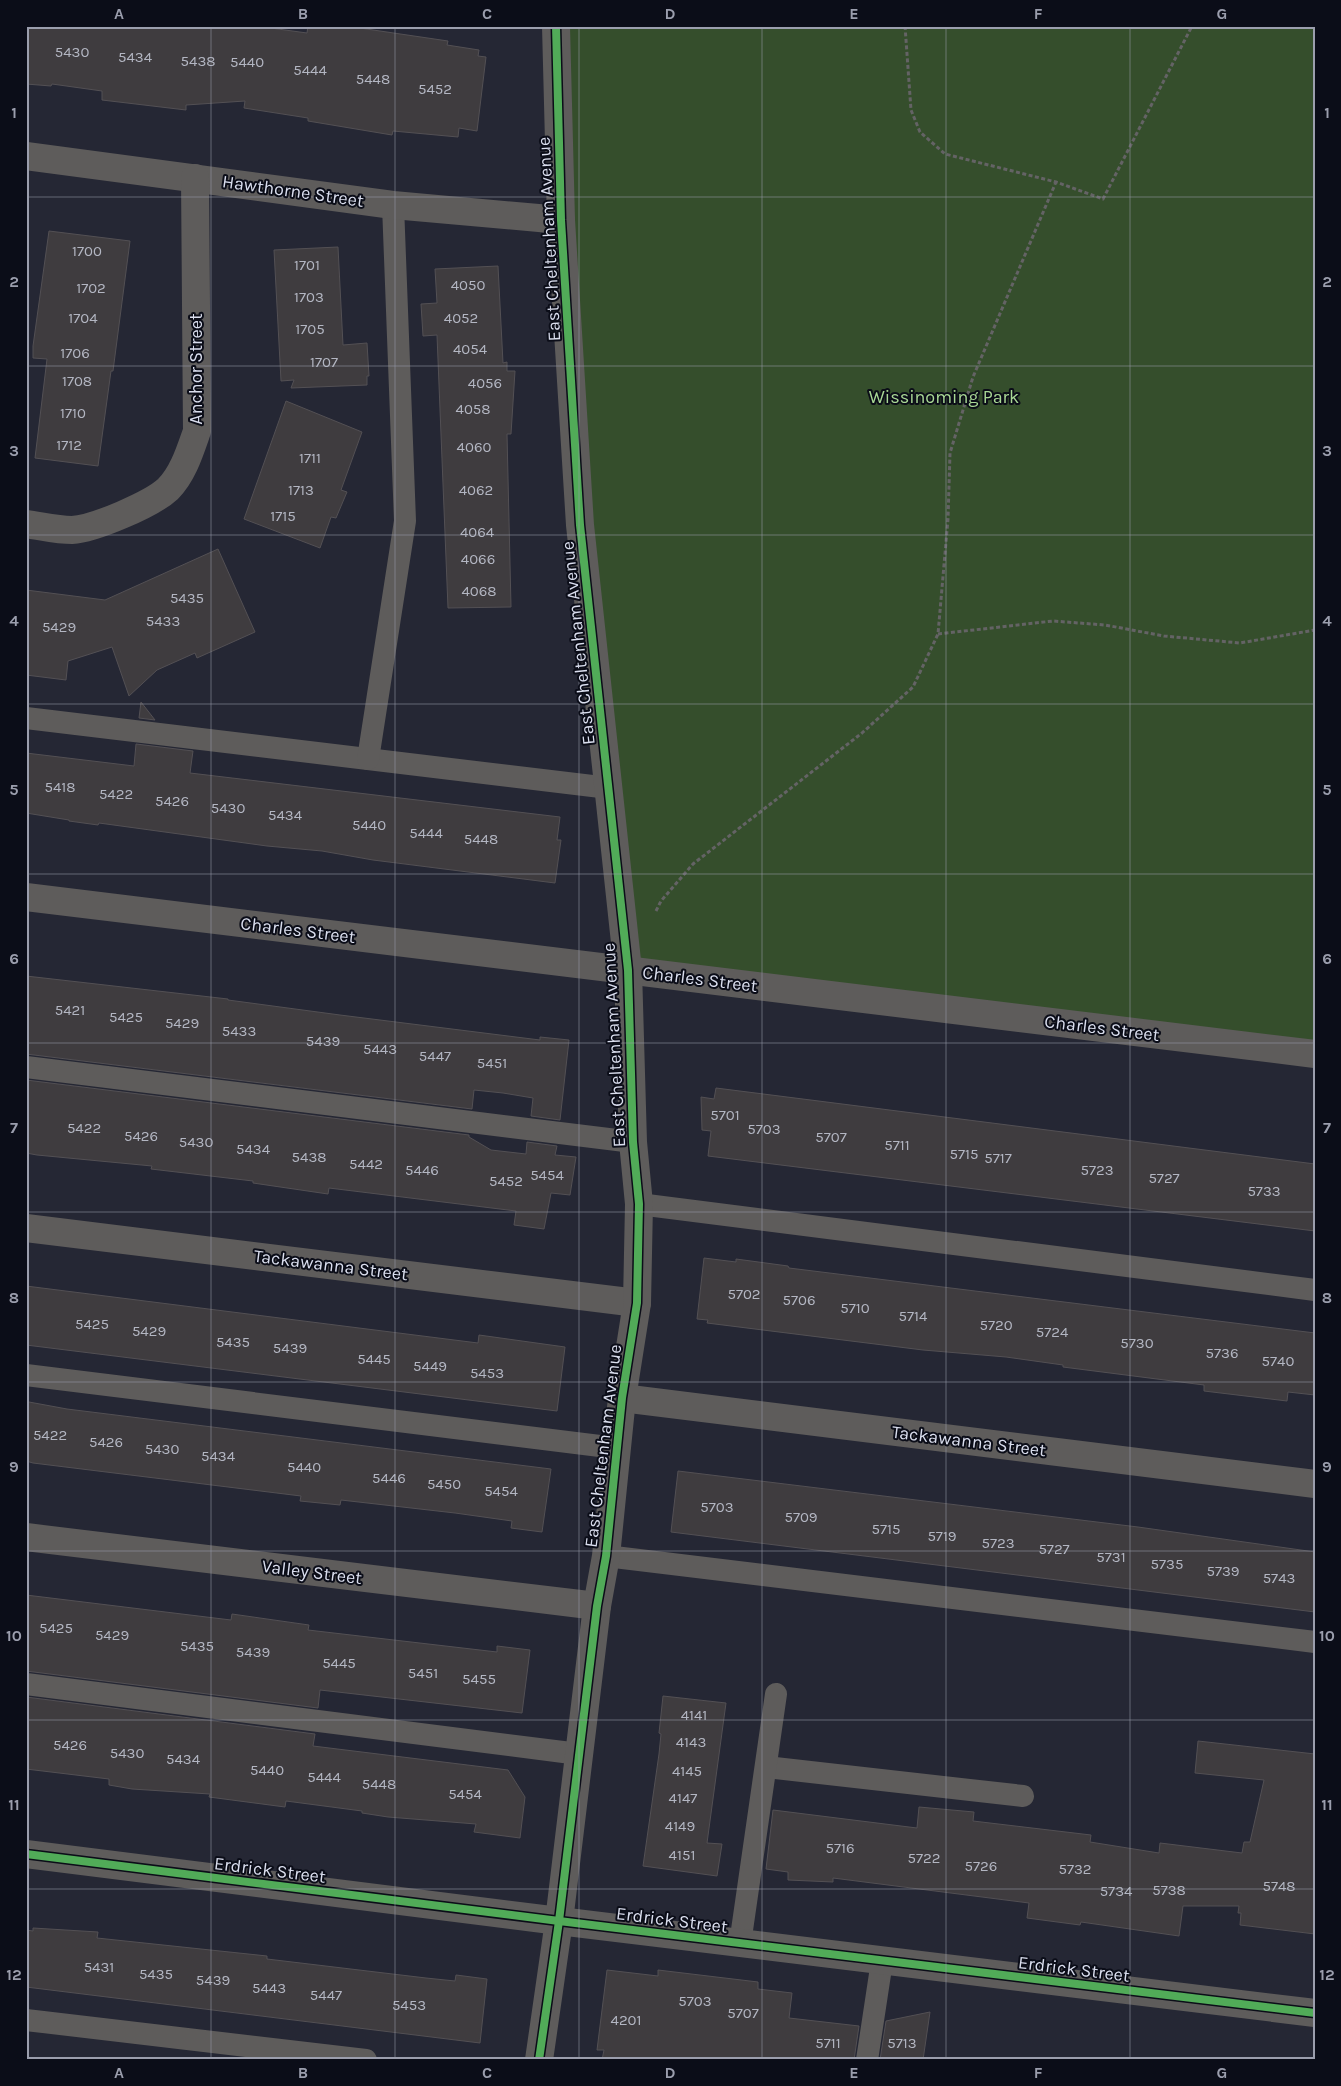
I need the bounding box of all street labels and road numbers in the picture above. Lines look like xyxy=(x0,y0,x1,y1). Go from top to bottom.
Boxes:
street label: East Cheltenham Avenue xyxy=(533,136,565,342)
street label: Hawthorne Street xyxy=(221,170,365,212)
street label: Anchor Street xyxy=(185,313,207,425)
street label: East Cheltenham Avenue xyxy=(556,540,600,746)
street label: Charles Street xyxy=(239,912,357,948)
street label: East Cheltenham Avenue xyxy=(598,942,630,1148)
street label: Charles Street xyxy=(641,961,759,997)
street label: Charles Street xyxy=(1043,1010,1161,1046)
street label: Tackawanna Street xyxy=(253,1245,409,1285)
street label: East Cheltenham Avenue xyxy=(580,1343,626,1549)
street label: Tackawanna Street xyxy=(891,1421,1047,1461)
street label: Valley Street xyxy=(261,1555,364,1589)
street label: Erdrick Street xyxy=(213,1852,327,1888)
street label: Erdrick Street xyxy=(615,1902,729,1938)
street label: Erdrick Street xyxy=(1017,1951,1131,1987)

